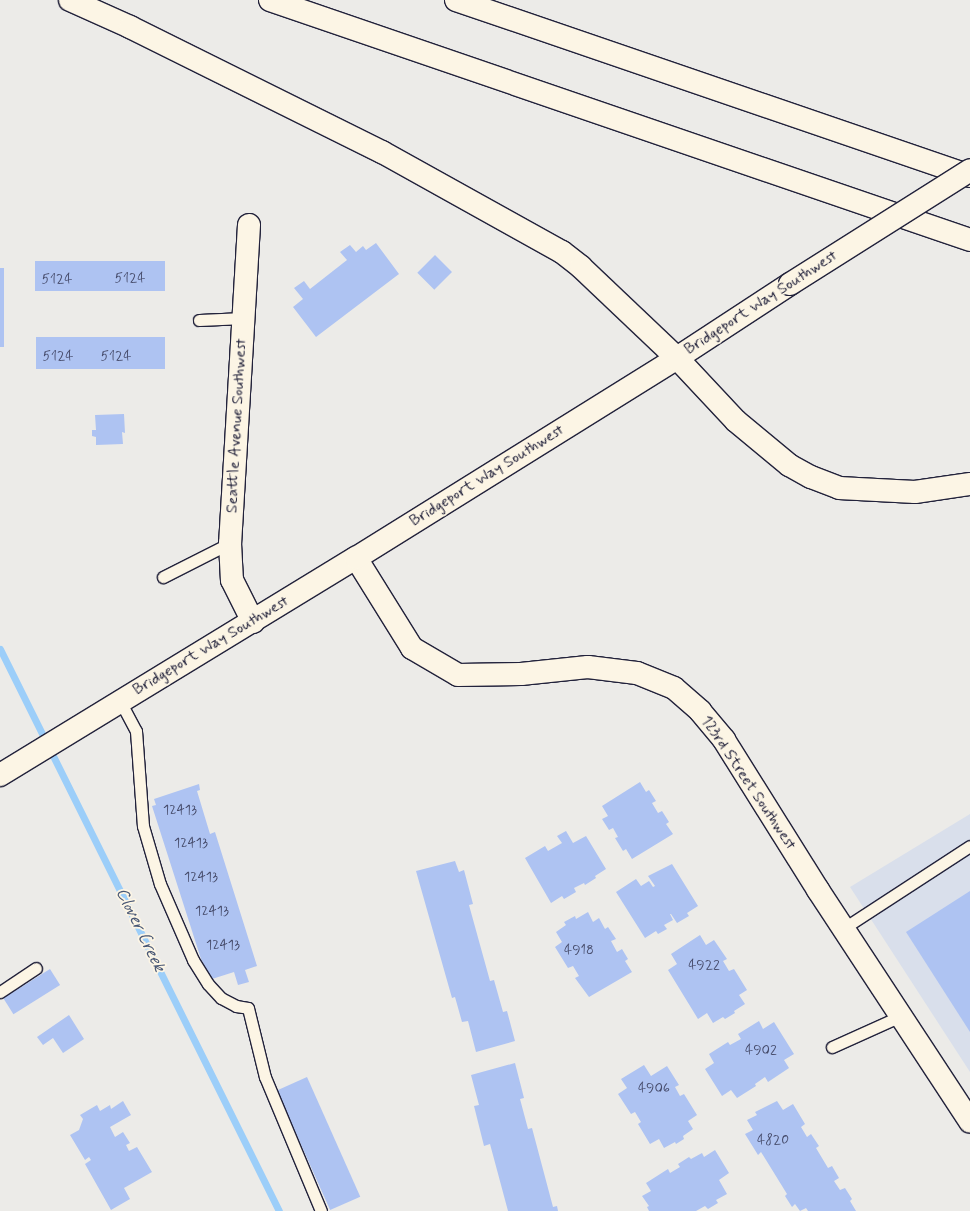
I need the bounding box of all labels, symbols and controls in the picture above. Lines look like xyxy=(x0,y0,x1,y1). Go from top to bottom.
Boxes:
street label: Bridgeport Way Southwest xyxy=(681,247,841,359)
house number: 5124 xyxy=(115,270,145,286)
house number: 5124 xyxy=(42,271,72,287)
street label: Seattle Avenue Southwest xyxy=(223,338,251,514)
house number: 5124 xyxy=(43,348,73,364)
house number: 5124 xyxy=(101,348,131,364)
street label: Bridgeport Way Southwest xyxy=(407,421,567,531)
street label: Bridgeport Way Southwest xyxy=(130,592,292,700)
street label: 123rd Street Southwest xyxy=(696,713,800,853)
house number: 12413 xyxy=(163,802,197,818)
house number: 12413 xyxy=(174,835,208,851)
house number: 12413 xyxy=(184,869,218,885)
water label: Clover Creek xyxy=(111,884,169,976)
house number: 12413 xyxy=(195,903,229,919)
house number: 12413 xyxy=(206,937,240,953)
house number: 4918 xyxy=(564,942,594,958)
house number: 4922 xyxy=(688,957,720,973)
house number: 4902 xyxy=(745,1042,777,1058)
house number: 4906 xyxy=(638,1080,670,1096)
house number: 4820 xyxy=(757,1132,789,1148)

